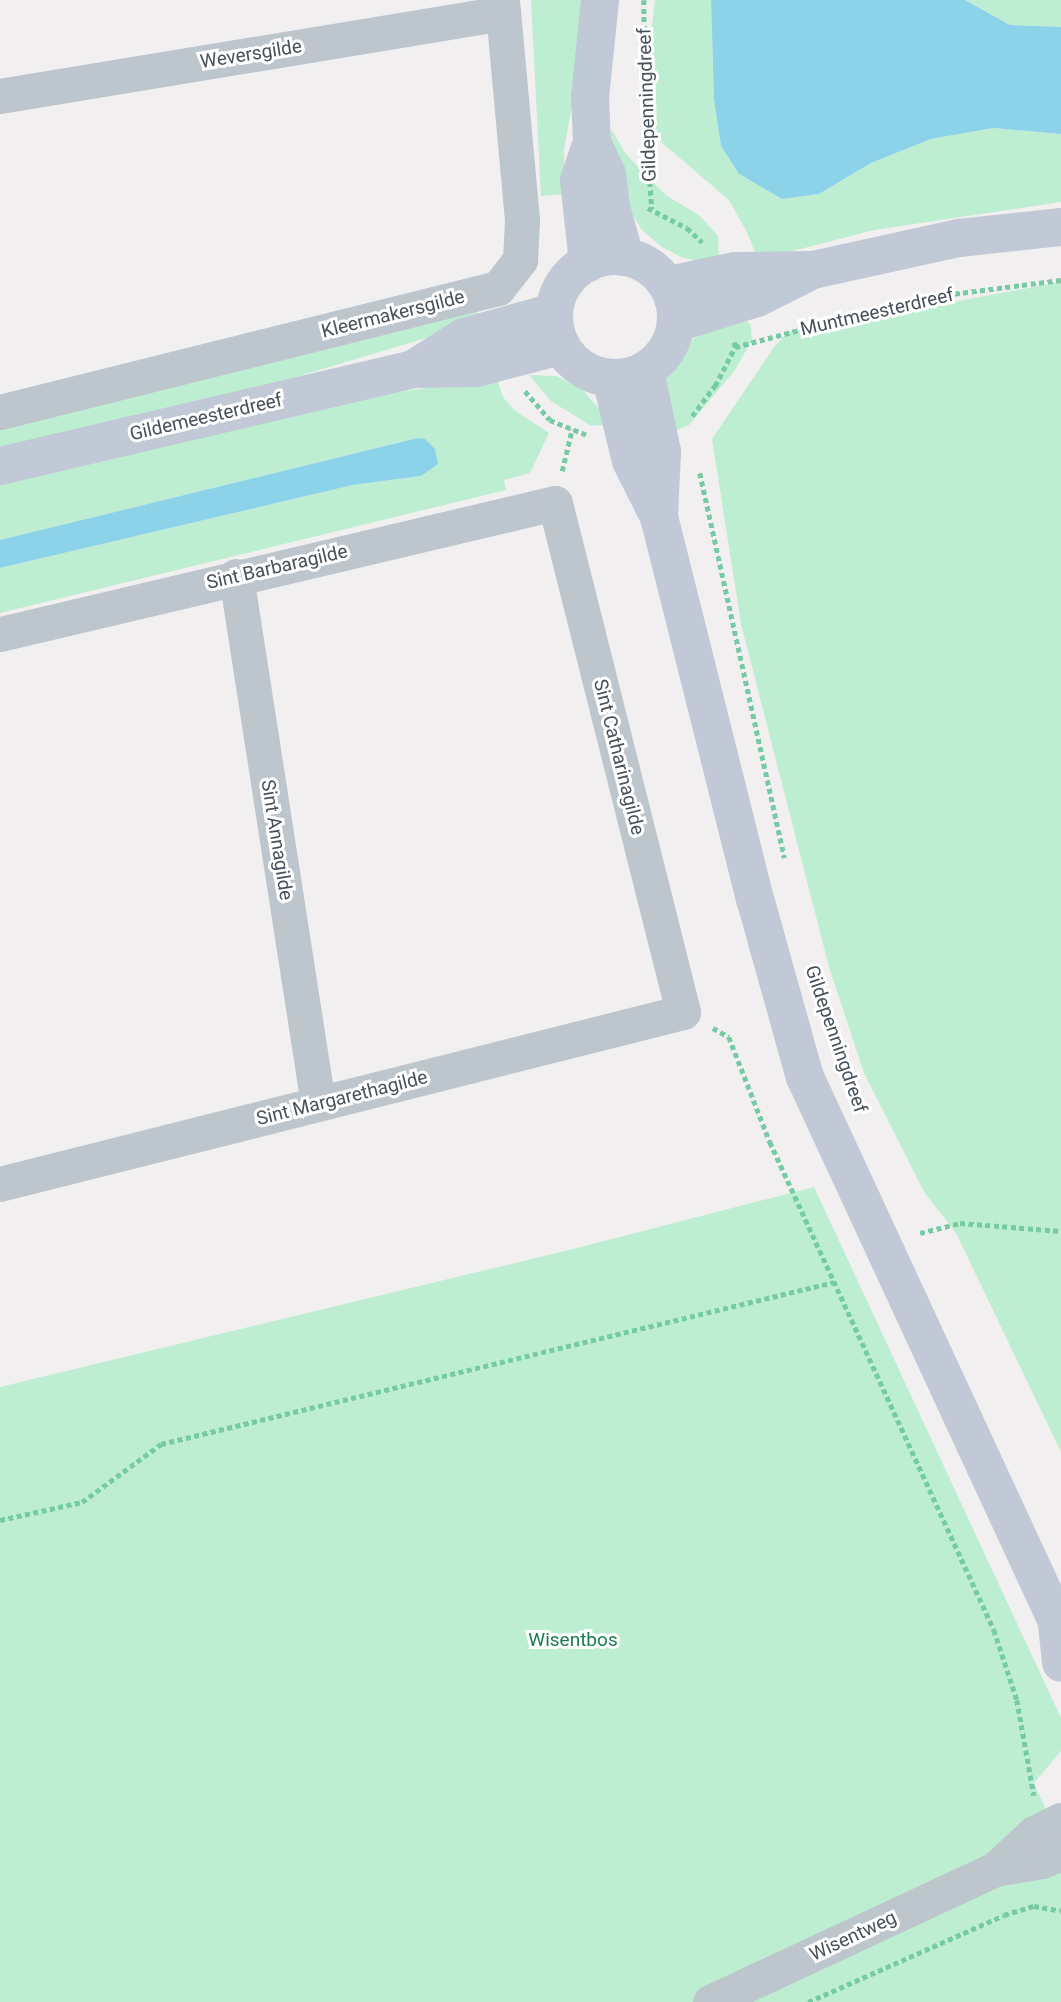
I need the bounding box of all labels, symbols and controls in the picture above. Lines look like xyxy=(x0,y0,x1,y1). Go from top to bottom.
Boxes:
street label: Gildepenningdreef xyxy=(633,28,661,182)
street label: Weversgilde xyxy=(199,35,303,73)
street label: Muntmeesterdreef xyxy=(798,283,956,341)
street label: Kleermakersgilde xyxy=(319,285,467,343)
street label: Gildemeesterdreef xyxy=(127,388,285,446)
street label: Sint Barbaragilde xyxy=(204,540,350,594)
street label: Sint Catharinagilde xyxy=(589,677,649,837)
street label: Sint Annagilde xyxy=(256,778,298,902)
street label: Gildepenningdreef xyxy=(800,962,872,1116)
street label: Sint Margarethagilde xyxy=(254,1066,430,1130)
park label: Wisentbos xyxy=(528,1629,618,1651)
street label: Wisentweg xyxy=(806,1906,900,1966)

